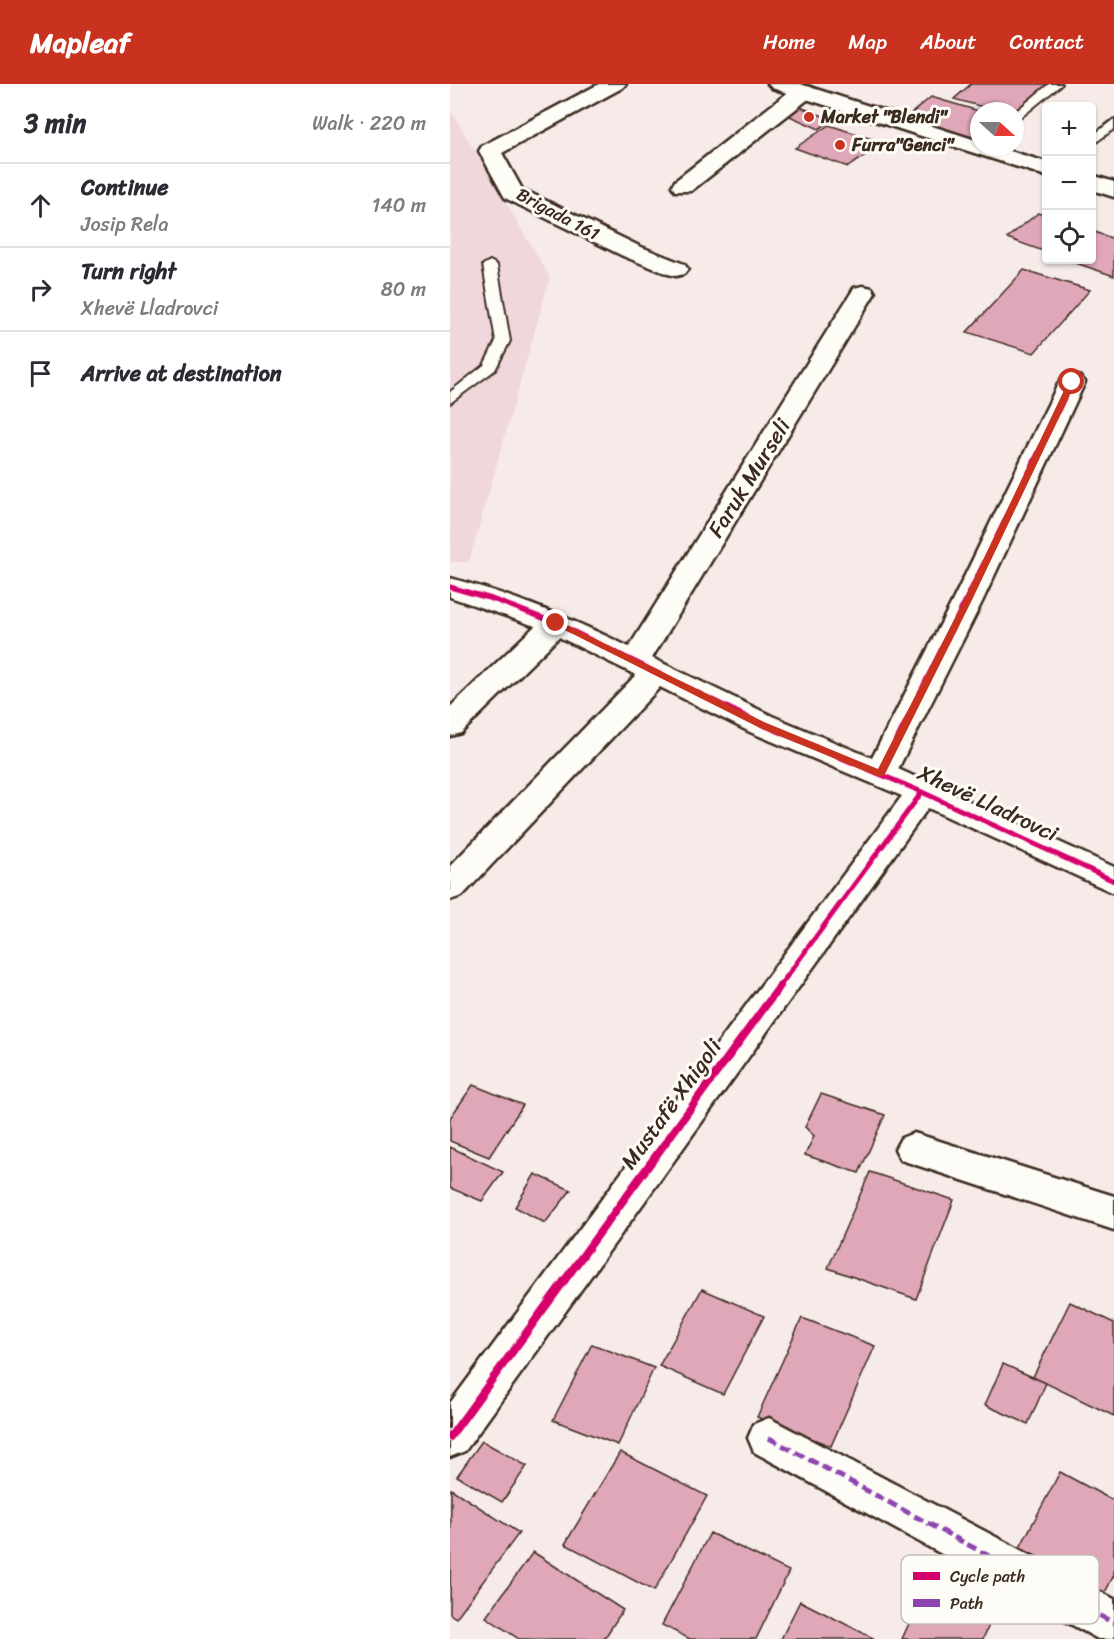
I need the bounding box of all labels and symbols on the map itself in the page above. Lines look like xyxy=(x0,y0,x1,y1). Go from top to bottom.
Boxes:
place label: Market "Blendi" xyxy=(820,101,949,133)
north arrow xyxy=(970,102,1024,156)
marker: Market "Blendi" xyxy=(802,110,816,124)
place label: Furra"Genci" xyxy=(851,129,955,161)
marker: Furra"Genci" xyxy=(833,138,847,152)
street label: Brigada 161 xyxy=(510,179,606,250)
route start xyxy=(1058,368,1084,394)
street label: Faruk Murseli xyxy=(697,410,802,545)
route end xyxy=(542,609,568,635)
street label: Xhevë Lladrovci xyxy=(910,753,1065,853)
street label: Mustafë Xhigoli xyxy=(610,1030,733,1178)
legend xyxy=(901,1555,1099,1624)
text: Cycle path xyxy=(950,1562,1025,1591)
text: Path xyxy=(950,1589,983,1618)

